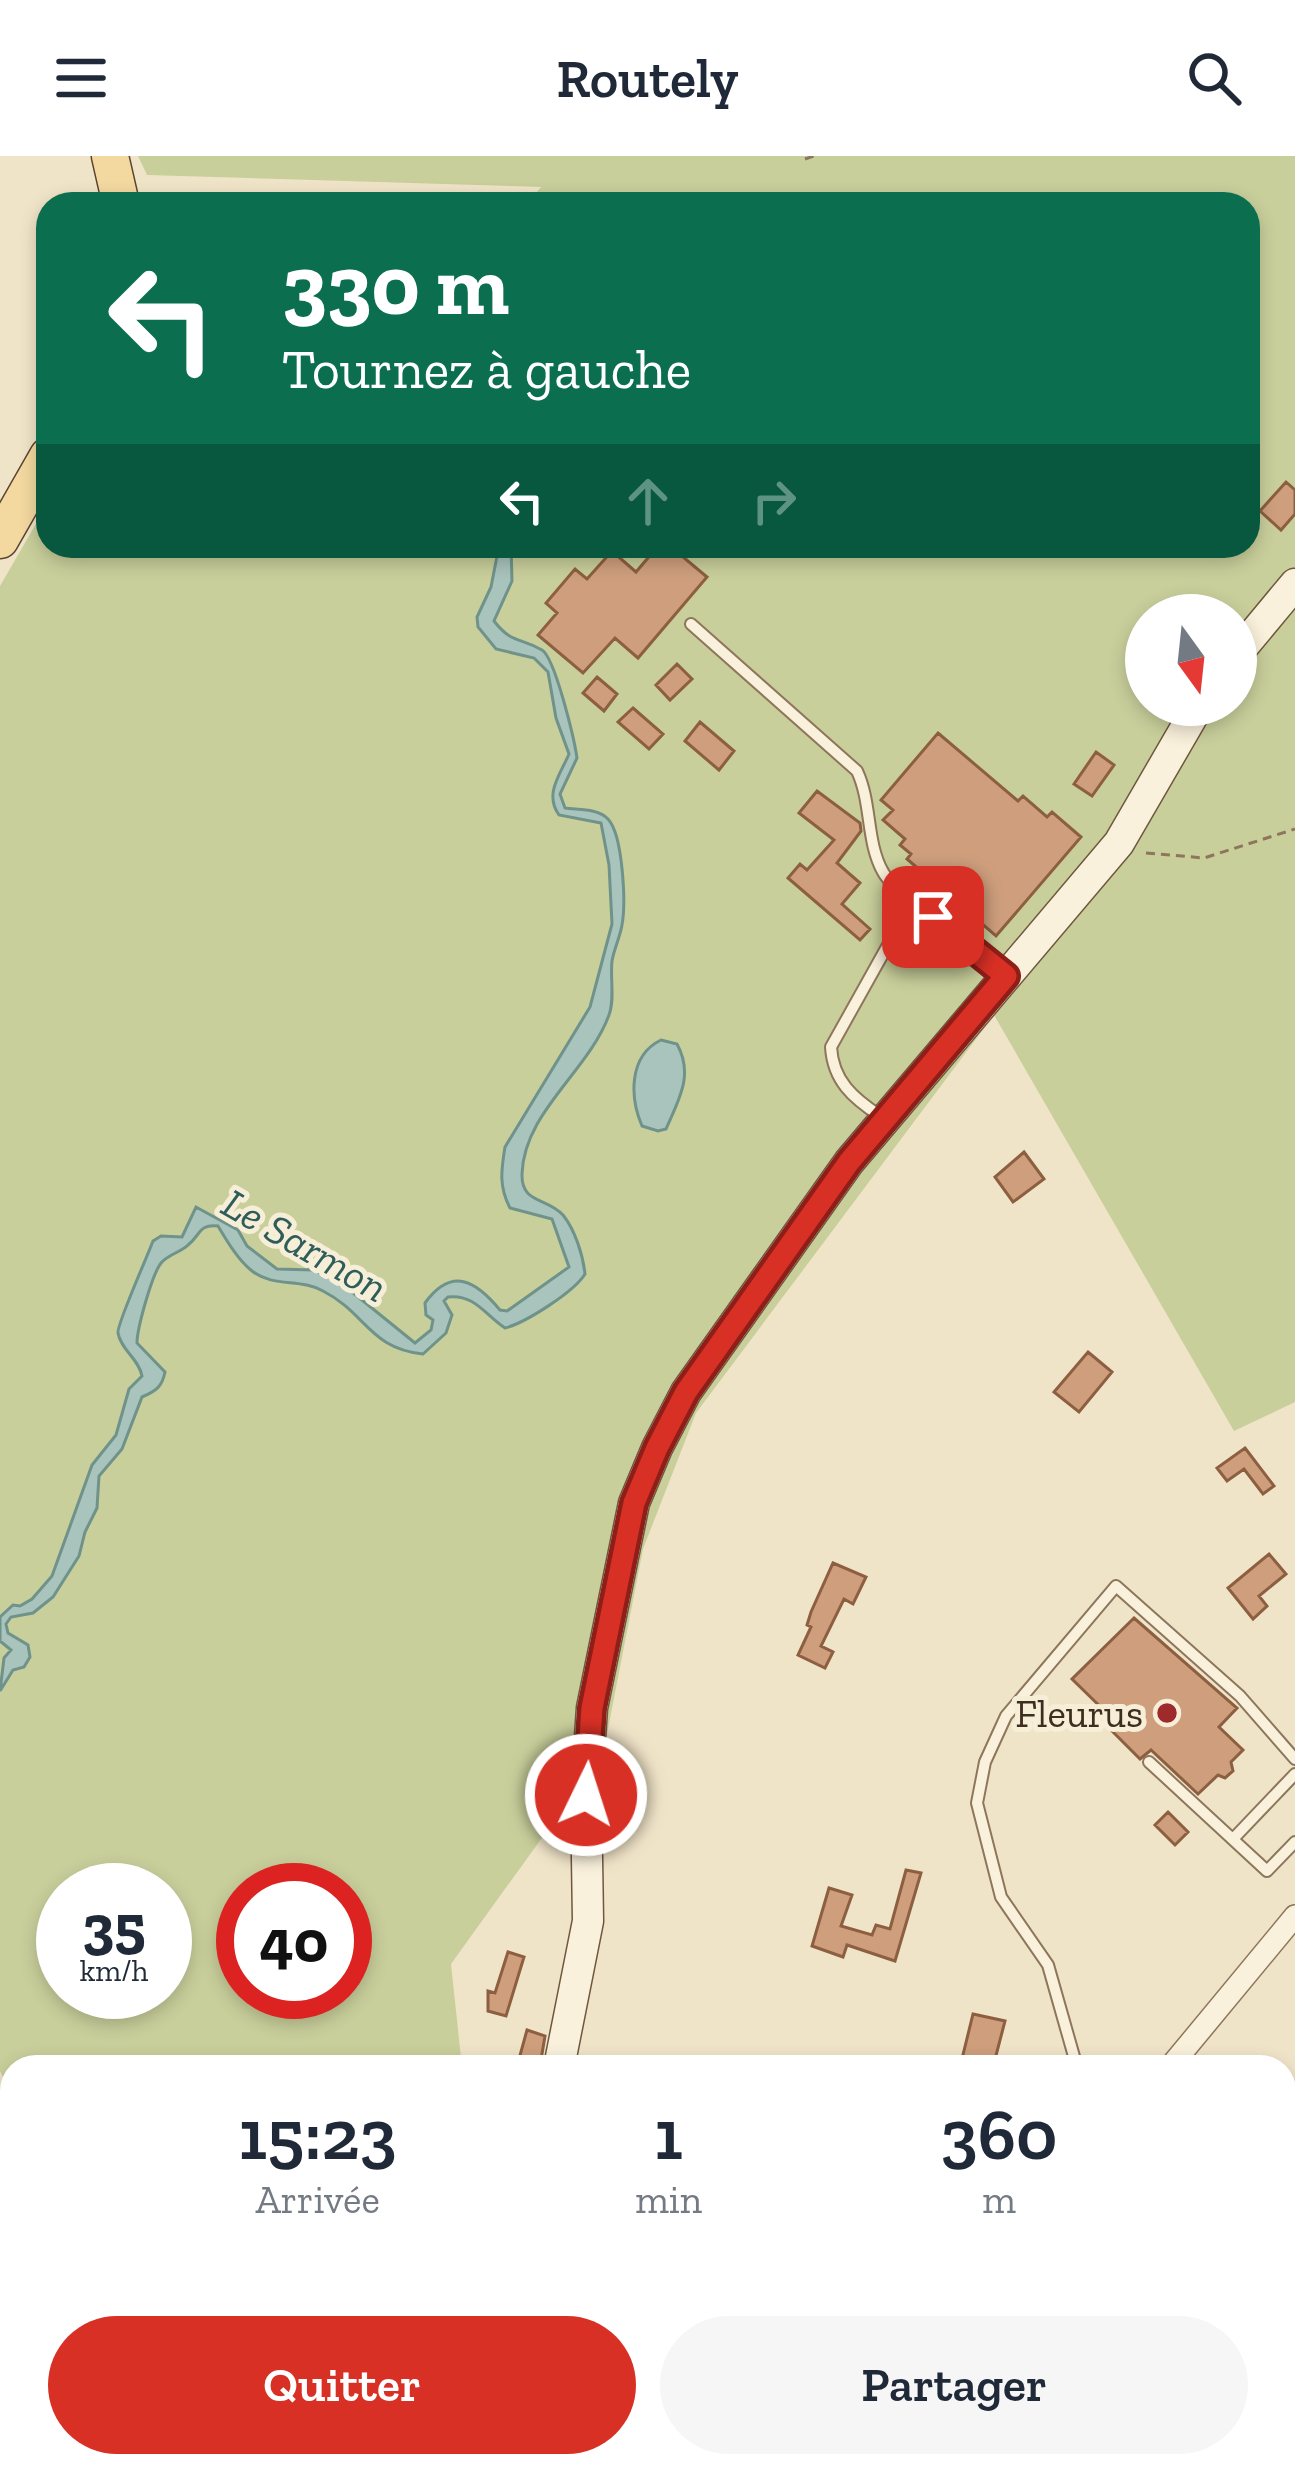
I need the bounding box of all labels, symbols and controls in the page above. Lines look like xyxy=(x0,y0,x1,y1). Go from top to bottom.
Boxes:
icon: menu xyxy=(48,45,114,111)
icon: search xyxy=(1181,45,1247,111)
text: Routely xyxy=(557,46,738,111)
text: 330 m xyxy=(282,235,509,336)
icon: left xyxy=(84,240,240,396)
text: Tournez à gauche xyxy=(282,337,691,402)
icon: left xyxy=(489,468,555,534)
icon: ahead xyxy=(615,468,681,534)
icon: right xyxy=(741,468,807,534)
north arrow xyxy=(1125,594,1257,726)
map controls xyxy=(1125,594,1257,726)
pin xyxy=(882,866,984,968)
icon: arrive xyxy=(900,884,966,950)
water label: Le Sarmon xyxy=(213,1177,397,1313)
place label: Fleurus xyxy=(1015,1690,1143,1737)
marker: Fleurus xyxy=(1154,1700,1180,1726)
position arrow xyxy=(523,1732,649,1858)
speed limit sign: 40 xyxy=(216,1863,372,2019)
text: 35 xyxy=(82,1890,146,1962)
text: km/h xyxy=(80,1953,148,1989)
text: 15:23 xyxy=(238,2091,397,2177)
text: 1 xyxy=(654,2091,683,2177)
text: 360 xyxy=(940,2091,1058,2177)
text: Arrivée xyxy=(255,2176,380,2223)
text: min xyxy=(635,2176,702,2223)
text: m xyxy=(982,2176,1016,2223)
button: Quitter xyxy=(48,2316,636,2454)
button: Partager xyxy=(660,2316,1248,2454)

